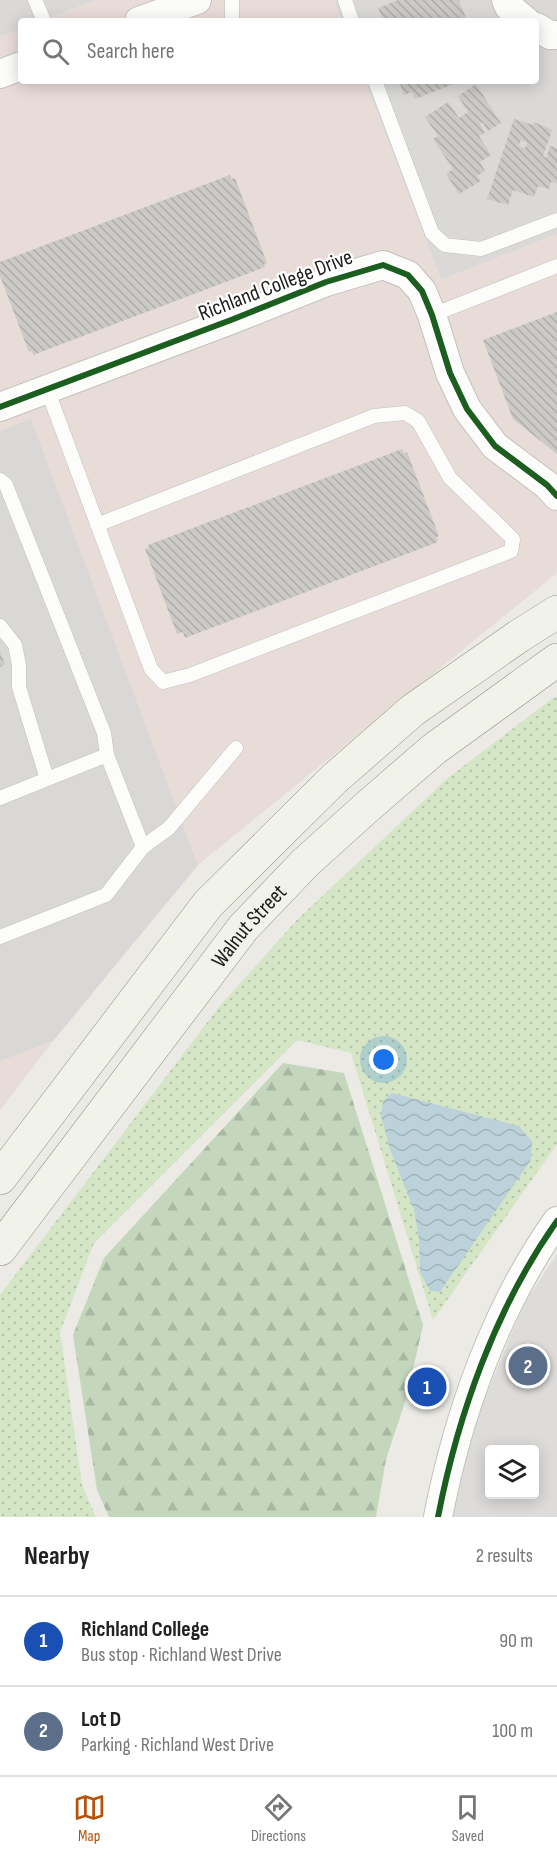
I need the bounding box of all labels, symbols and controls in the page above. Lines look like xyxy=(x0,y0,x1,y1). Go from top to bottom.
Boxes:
search box xyxy=(18,18,539,84)
icon: search xyxy=(39,35,72,68)
text: Search here xyxy=(87,38,174,65)
street label: Richland College Drive xyxy=(195,244,357,327)
street label: Walnut Street xyxy=(206,879,293,973)
your location xyxy=(369,1045,398,1074)
pin: 2 xyxy=(508,1344,548,1388)
pin: 1 xyxy=(408,1364,446,1410)
map controls xyxy=(485,1445,539,1499)
button: layers xyxy=(485,1445,539,1499)
text: Nearby xyxy=(24,1541,90,1572)
text: 2 results xyxy=(476,1544,533,1568)
text: Richland College xyxy=(81,1616,209,1643)
text: 1 xyxy=(40,1629,47,1653)
text: 90 m xyxy=(499,1629,533,1653)
text: Bus stop · Richland West Drive xyxy=(81,1643,282,1667)
text: Lot D xyxy=(81,1706,121,1733)
text: 2 xyxy=(39,1719,48,1743)
text: 100 m xyxy=(492,1719,533,1743)
text: Parking · Richland West Drive xyxy=(81,1733,274,1757)
tab: Map xyxy=(73,1791,106,1846)
tab: Directions xyxy=(251,1791,306,1846)
tab: Saved xyxy=(451,1791,484,1846)

